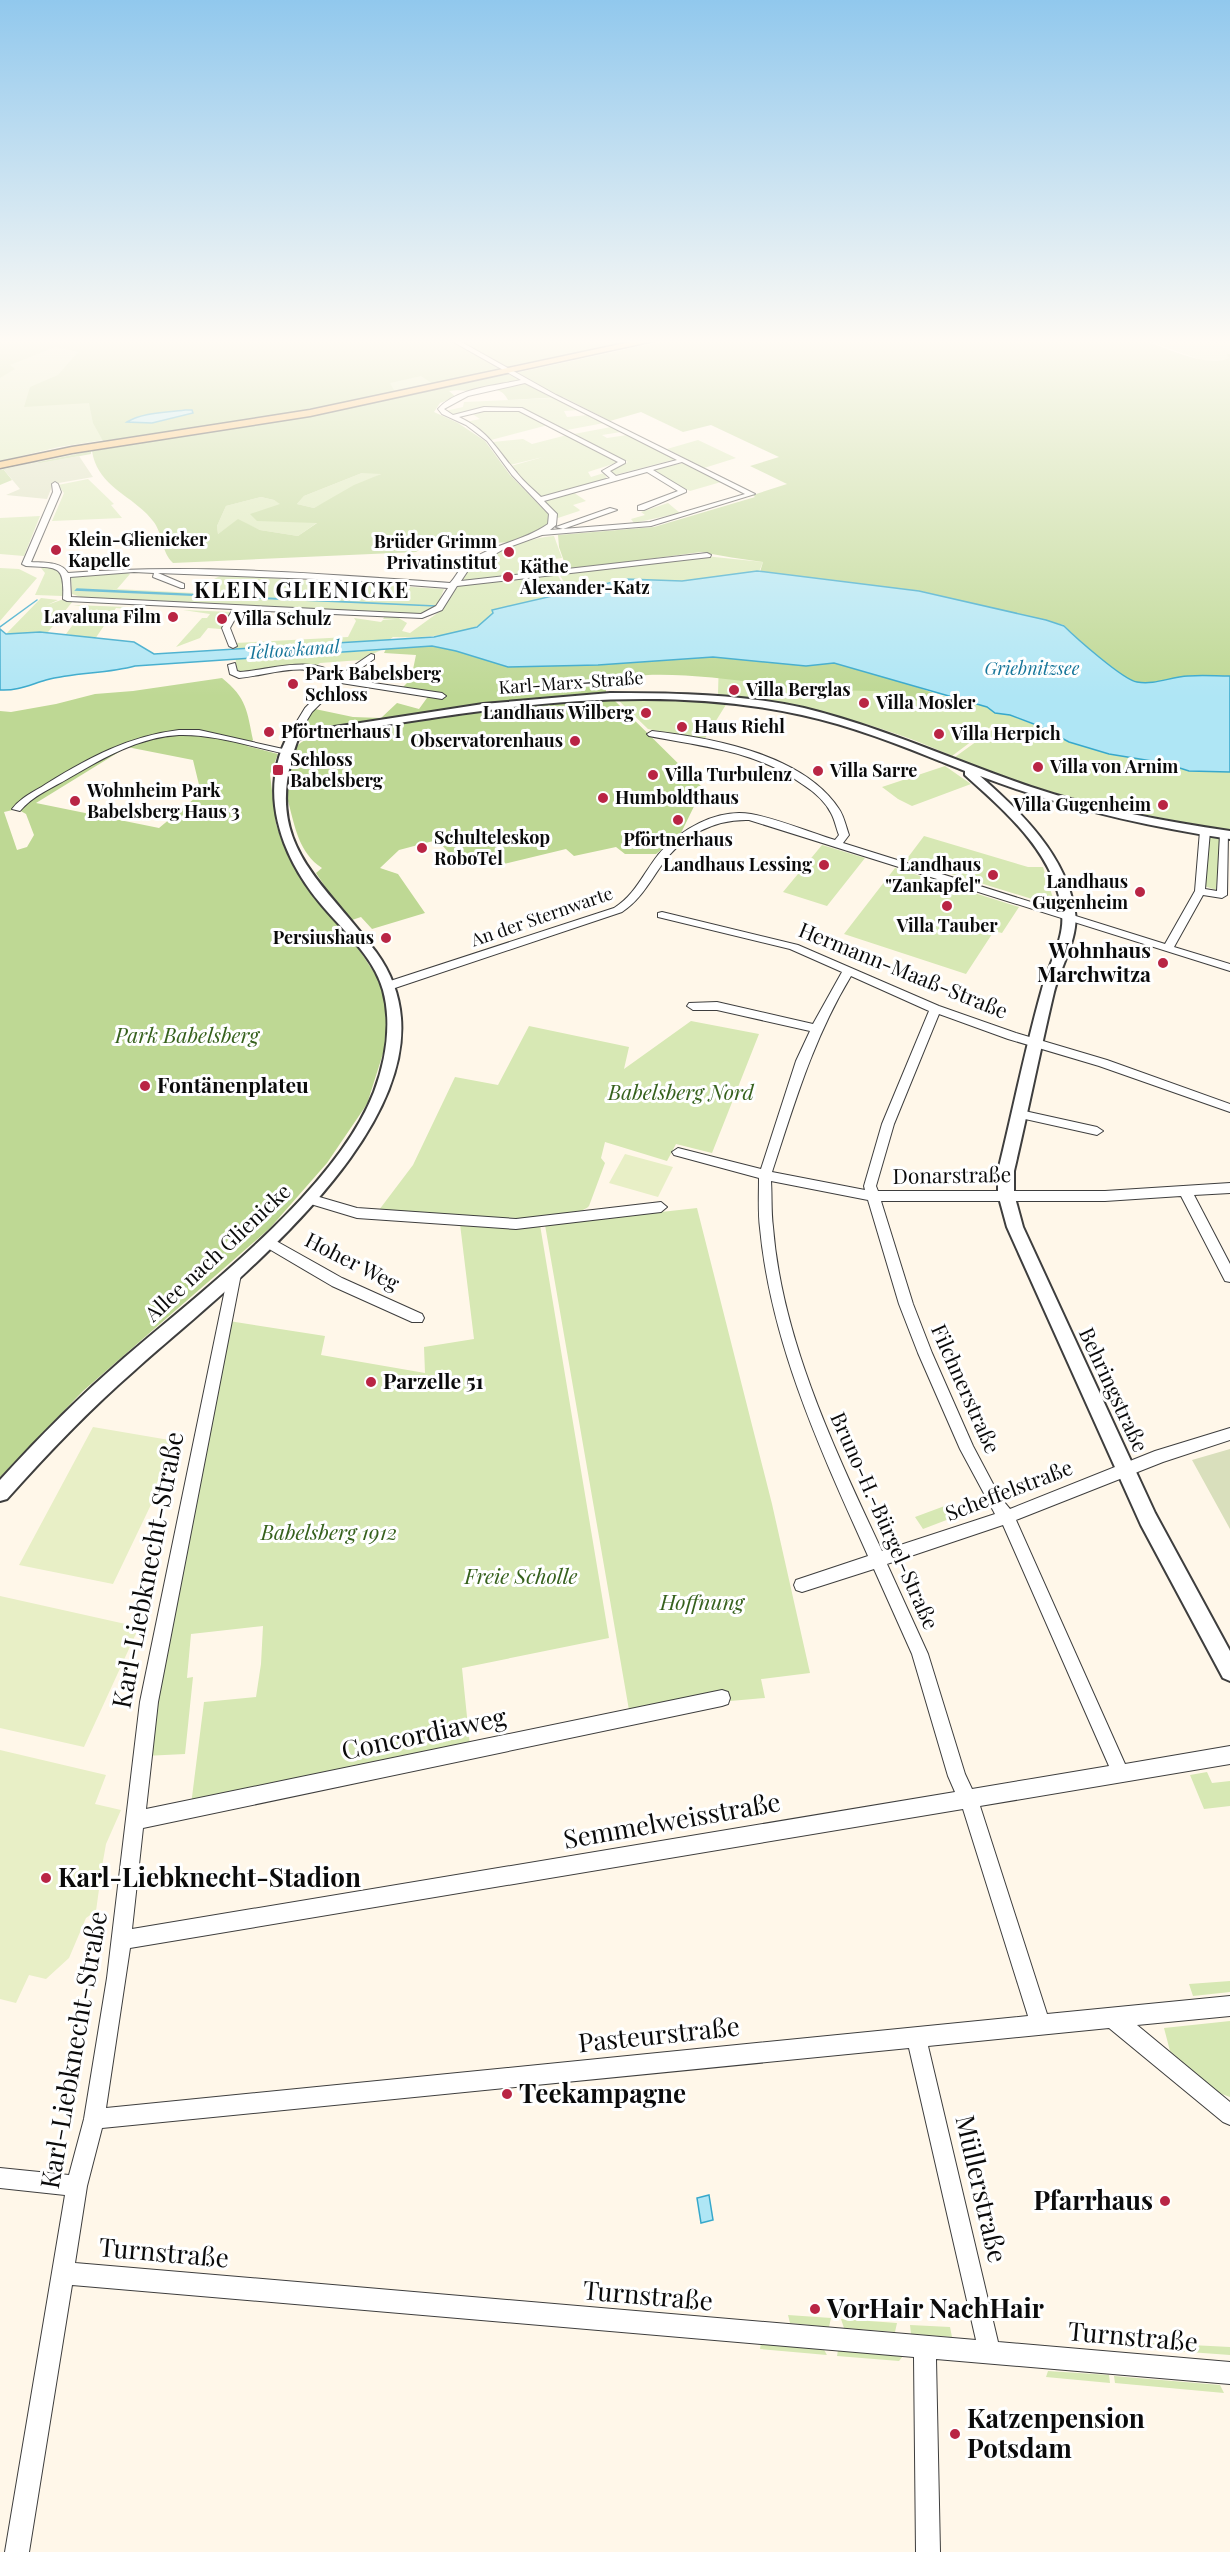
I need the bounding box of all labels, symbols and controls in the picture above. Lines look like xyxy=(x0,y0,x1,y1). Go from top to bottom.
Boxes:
place label: Klein-Glienicker Kapelle xyxy=(68,527,208,572)
place label: Brüder Grimm Privatinstitut xyxy=(374,529,498,574)
marker: Klein-Glienicker Kapelle xyxy=(49,543,63,557)
marker: Brüder Grimm Privatinstitut xyxy=(502,545,516,559)
place label: Käthe Alexander-Katz xyxy=(519,554,650,599)
marker: Käthe Alexander-Katz xyxy=(501,570,515,584)
district label: KLEIN GLIENICKE xyxy=(194,574,410,604)
place label: Lavaluna Film xyxy=(43,604,162,628)
place label: Villa Schulz xyxy=(233,606,331,630)
marker: Lavaluna Film xyxy=(166,610,180,624)
marker: Villa Schulz xyxy=(215,612,229,626)
water label: Teltowkanal xyxy=(246,634,341,664)
water label: Griebnitzsee xyxy=(985,656,1080,680)
place label: Park Babelsberg Schloss xyxy=(305,661,441,706)
street label: Karl-Marx-Straße xyxy=(498,665,644,699)
marker: Park Babelsberg Schloss xyxy=(286,677,300,691)
place label: Villa Berglas xyxy=(745,677,851,701)
marker: Villa Berglas xyxy=(727,683,741,697)
place label: Villa Mosler xyxy=(875,690,976,714)
marker: Villa Mosler xyxy=(857,696,871,710)
place label: Landhaus Wilberg xyxy=(483,700,634,724)
marker: Landhaus Wilberg xyxy=(639,706,653,720)
place label: Haus Riehl xyxy=(694,714,785,738)
place label: Pförtnerhaus I xyxy=(281,719,402,743)
marker: Haus Riehl xyxy=(675,720,689,734)
place label: Villa Herpich xyxy=(950,721,1061,745)
marker: Pförtnerhaus I xyxy=(262,725,276,739)
marker: Villa Herpich xyxy=(932,727,946,741)
place label: Observatorenhaus xyxy=(410,728,563,752)
marker: Observatorenhaus xyxy=(568,734,582,748)
place label: Schloss Babelsberg xyxy=(290,747,383,792)
place label: Villa von Arnim xyxy=(1049,754,1179,778)
place label: Villa Sarre xyxy=(829,758,917,782)
marker: Villa von Arnim xyxy=(1031,760,1045,774)
place label: Villa Turbulenz xyxy=(664,762,792,786)
marker: Schloss Babelsberg xyxy=(271,763,285,777)
marker: Villa Sarre xyxy=(811,764,825,778)
marker: Villa Turbulenz xyxy=(646,768,660,782)
place label: Wohnheim Park Babelsberg Haus 3 xyxy=(86,778,240,823)
place label: Humboldthaus xyxy=(615,785,739,809)
marker: Humboldthaus xyxy=(596,791,610,805)
place label: Villa Gugenheim xyxy=(1012,792,1152,816)
marker: Wohnheim Park Babelsberg Haus 3 xyxy=(68,794,82,808)
marker: Villa Gugenheim xyxy=(1156,798,1170,812)
marker: Pförtnerhaus xyxy=(671,813,685,827)
place label: Schulteleskop RoboTel xyxy=(434,825,550,870)
place label: Pförtnerhaus xyxy=(623,827,733,851)
marker: Schulteleskop RoboTel xyxy=(415,841,429,855)
place label: Landhaus Lessing xyxy=(663,852,812,876)
place label: Landhaus "Zankapfel" xyxy=(885,852,981,897)
marker: Landhaus Lessing xyxy=(817,858,831,872)
marker: Landhaus "Zankapfel" xyxy=(986,868,1000,882)
place label: Landhaus Gugenheim xyxy=(1032,869,1129,914)
street label: An der Sternwarte xyxy=(467,881,616,952)
marker: Landhaus Gugenheim xyxy=(1133,885,1147,899)
marker: Villa Tauber xyxy=(940,899,954,913)
place label: Villa Tauber xyxy=(895,913,998,937)
street label: Hermann-Maaß-Straße xyxy=(795,914,1012,1024)
place label: Persiushaus xyxy=(273,925,374,949)
marker: Persiushaus xyxy=(379,931,393,945)
place label: Wohnhaus Marchwitza xyxy=(1037,935,1151,987)
marker: Wohnhaus Marchwitza xyxy=(1156,956,1170,970)
park label: Park Babelsberg xyxy=(114,1020,260,1048)
place label: Fontänenplateu xyxy=(157,1070,309,1098)
park label: Babelsberg Nord xyxy=(607,1077,755,1105)
marker: Fontänenplateu xyxy=(138,1079,152,1093)
street label: Donarstraße xyxy=(892,1159,1011,1189)
street label: Allee nach Glienicke xyxy=(137,1176,296,1327)
street label: Hoher Weg xyxy=(301,1224,405,1296)
street label: Filchnerstraße xyxy=(926,1319,1008,1457)
street label: Behringstraße xyxy=(1074,1322,1156,1456)
place label: Parzelle 51 xyxy=(383,1366,484,1394)
marker: Parzelle 51 xyxy=(364,1375,378,1389)
street label: Bruno-H.-Bürgel-Straße xyxy=(825,1407,946,1633)
street label: Karl-Liebknecht-Straße xyxy=(103,1428,191,1711)
street label: Scheffelstraße xyxy=(941,1452,1076,1526)
park label: Babelsberg 1912 xyxy=(260,1517,397,1545)
park label: Freie Scholle xyxy=(464,1561,577,1589)
park label: Hoffnung xyxy=(659,1587,746,1615)
street label: Concordiaweg xyxy=(338,1698,510,1767)
street label: Semmelweisstraße xyxy=(560,1783,783,1856)
place label: Karl-Liebknecht-Stadion xyxy=(58,1859,361,1894)
marker: Karl-Liebknecht-Stadion xyxy=(39,1871,53,1885)
street label: Karl-Liebknecht-Straße xyxy=(31,1908,114,2191)
street label: Pasteurstraße xyxy=(576,2008,741,2059)
place label: Teekampagne xyxy=(519,2075,686,2110)
marker: Teekampagne xyxy=(500,2087,514,2101)
street label: Müllerstraße xyxy=(948,2111,1016,2266)
place label: Pfarrhaus xyxy=(1034,2182,1153,2217)
marker: Pfarrhaus xyxy=(1158,2194,1172,2208)
street label: Turnstraße xyxy=(98,2228,231,2275)
street label: Turnstraße xyxy=(582,2271,715,2318)
place label: VorHair NachHair xyxy=(826,2290,1044,2325)
marker: VorHair NachHair xyxy=(808,2302,822,2316)
street label: Turnstraße xyxy=(1067,2312,1200,2359)
place label: Katzenpension Potsdam xyxy=(967,2400,1145,2465)
marker: Katzenpension Potsdam xyxy=(948,2427,962,2441)

